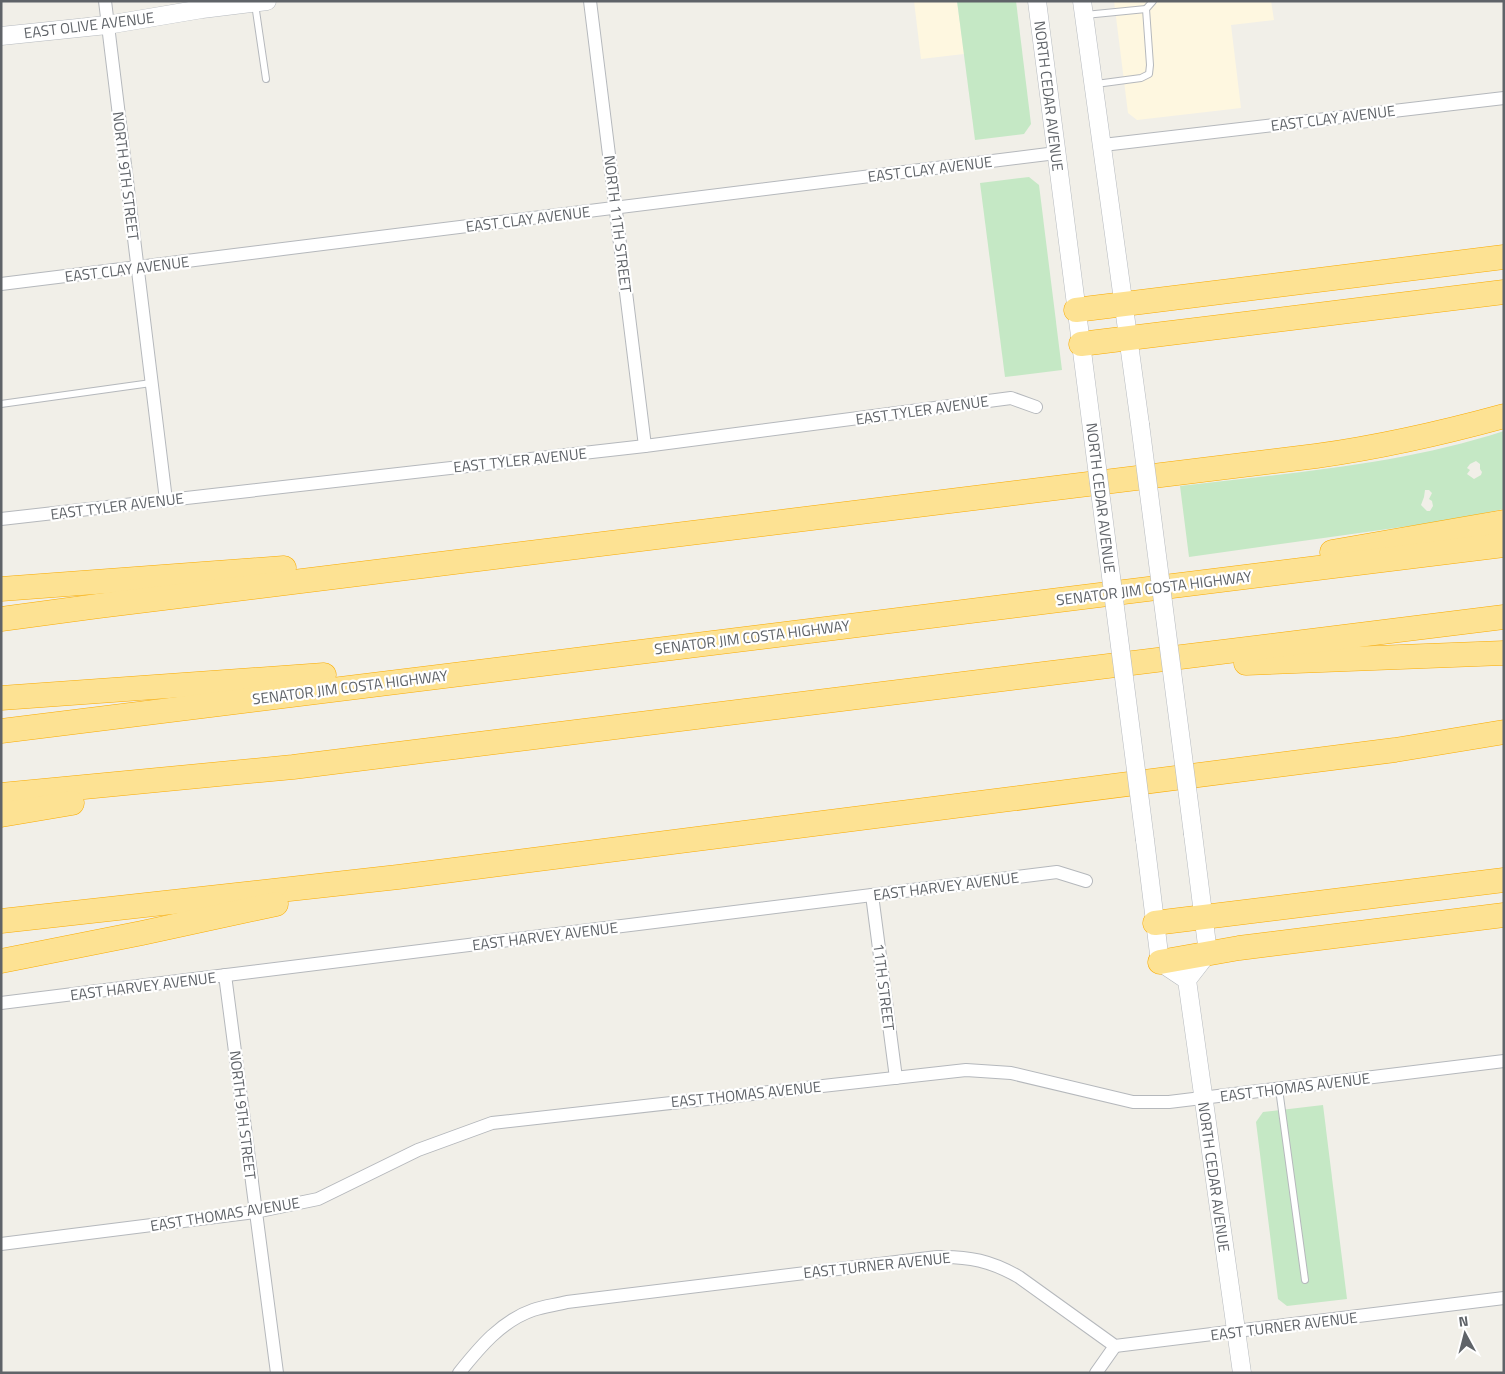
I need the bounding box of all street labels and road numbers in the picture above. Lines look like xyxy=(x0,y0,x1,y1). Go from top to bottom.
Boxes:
street label: EAST OLIVE AVENUE xyxy=(22,6,156,44)
street label: NORTH CEDAR AVENUE xyxy=(1028,19,1070,173)
street label: EAST CLAY AVENUE xyxy=(1270,99,1396,137)
street label: NORTH 9TH STREET xyxy=(107,110,145,242)
street label: EAST CLAY AVENUE xyxy=(867,150,993,188)
street label: NORTH 11TH STREET xyxy=(598,154,638,294)
street label: EAST CLAY AVENUE xyxy=(465,200,591,238)
street label: EAST CLAY AVENUE xyxy=(64,250,190,288)
street label: EAST TYLER AVENUE xyxy=(854,389,990,431)
street label: NORTH CEDAR AVENUE xyxy=(1080,421,1122,575)
street label: EAST TYLER AVENUE xyxy=(452,442,588,478)
street label: EAST TYLER AVENUE xyxy=(49,486,185,526)
street label: SENATOR JIM COSTA HIGHWAY xyxy=(1055,565,1253,611)
street label: SENATOR JIM COSTA HIGHWAY xyxy=(653,614,851,660)
street label: SENATOR JIM COSTA HIGHWAY xyxy=(251,664,449,710)
street label: EAST HARVEY AVENUE xyxy=(872,866,1020,906)
street label: EAST HARVEY AVENUE xyxy=(471,916,619,956)
street label: 11TH STREET xyxy=(867,942,901,1032)
street label: EAST HARVEY AVENUE xyxy=(69,966,217,1006)
street label: NORTH 9TH STREET xyxy=(224,1049,262,1181)
street label: EAST THOMAS AVENUE xyxy=(1219,1066,1371,1108)
street label: EAST THOMAS AVENUE xyxy=(670,1075,822,1113)
street label: NORTH CEDAR AVENUE xyxy=(1192,1100,1236,1254)
street label: EAST THOMAS AVENUE xyxy=(149,1191,301,1237)
street label: EAST TURNER AVENUE xyxy=(802,1246,952,1284)
street label: EAST TURNER AVENUE xyxy=(1209,1306,1359,1346)

